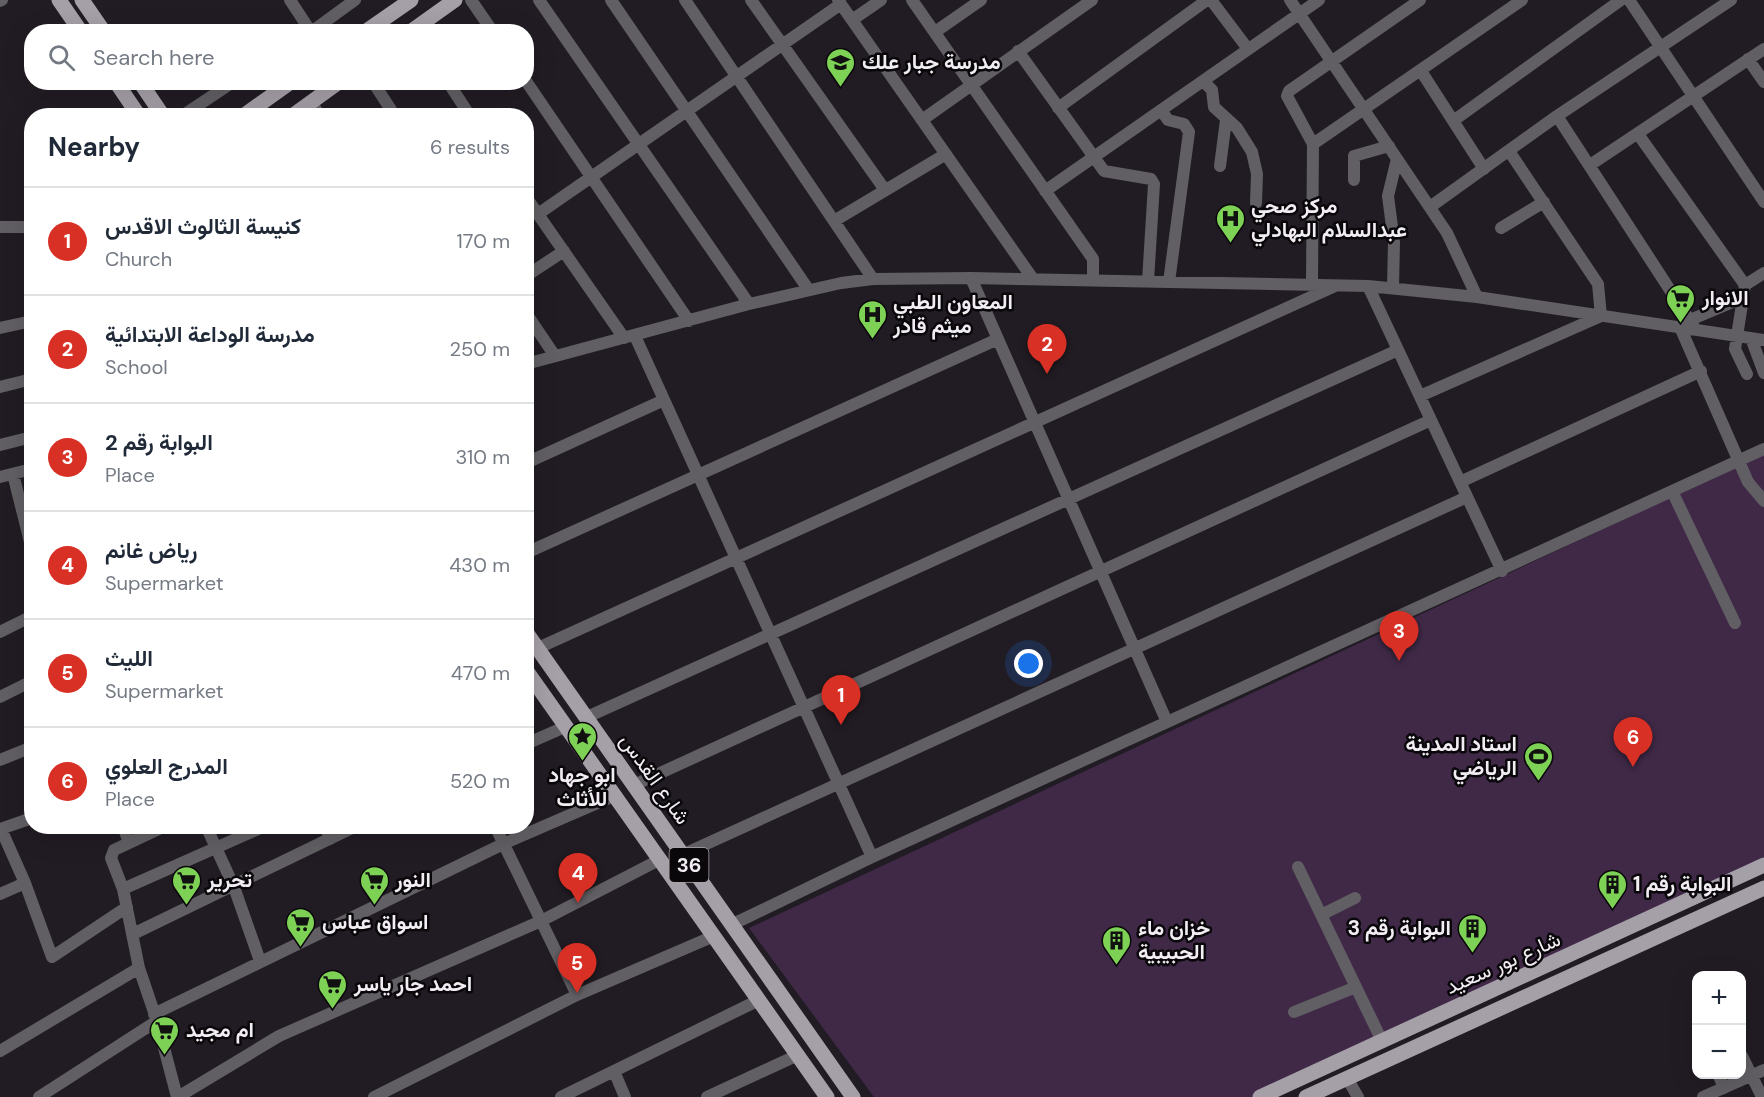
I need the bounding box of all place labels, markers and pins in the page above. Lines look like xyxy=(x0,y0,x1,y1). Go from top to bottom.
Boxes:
school or university icon: مدرسة جبار علك xyxy=(825,46,857,88)
place label: مدرسة جبار علك xyxy=(862,48,1001,76)
place label: مركز صحي عبدالسلام البهادلي xyxy=(1251,192,1407,247)
hospital icon: مركز صحي عبدالسلام البهادلي xyxy=(1214,202,1246,244)
supermarket icon: الانوار xyxy=(1665,282,1697,324)
place label: الانوار xyxy=(1701,284,1749,312)
place label: المعاون الطبي ميثم قادر xyxy=(892,288,1013,340)
hospital icon: المعاون الطبي ميثم قادر xyxy=(856,298,888,340)
pin: 2 xyxy=(1028,324,1066,374)
pin: 3 xyxy=(1380,612,1418,661)
pin: 1 xyxy=(822,676,860,725)
pin: 6 xyxy=(1614,718,1652,767)
place icon: ابو جهاد للأثاث xyxy=(566,720,598,762)
place label: استاد المدينة الرياضي xyxy=(1405,730,1517,785)
sports icon: استاد المدينة الرياضي xyxy=(1522,740,1554,782)
place label: ابو جهاد للأثاث xyxy=(548,761,616,813)
pin: 4 xyxy=(558,854,598,903)
supermarket icon: تحرير xyxy=(170,864,202,906)
supermarket icon: النور xyxy=(358,864,390,906)
place label: تحرير xyxy=(206,866,252,894)
place label: النور xyxy=(394,866,431,894)
building icon: البوابة رقم 1 xyxy=(1596,868,1628,910)
place label: البوابة رقم 1 xyxy=(1633,870,1732,898)
supermarket icon: اسواق عباس xyxy=(285,906,317,948)
place label: اسواق عباس xyxy=(322,908,428,936)
building icon: البوابة رقم 3 xyxy=(1456,912,1488,954)
place label: خزان ماء الحبيبية xyxy=(1138,914,1210,966)
place label: البوابة رقم 3 xyxy=(1347,914,1451,942)
building icon: خزان ماء الحبيبية xyxy=(1101,924,1133,966)
pin: 5 xyxy=(558,944,596,993)
supermarket icon: احمد جار ياسر xyxy=(317,968,349,1010)
place label: احمد جار ياسر xyxy=(353,970,472,998)
supermarket icon: ام مجيد xyxy=(149,1014,181,1056)
place label: ام مجيد xyxy=(186,1016,254,1044)

